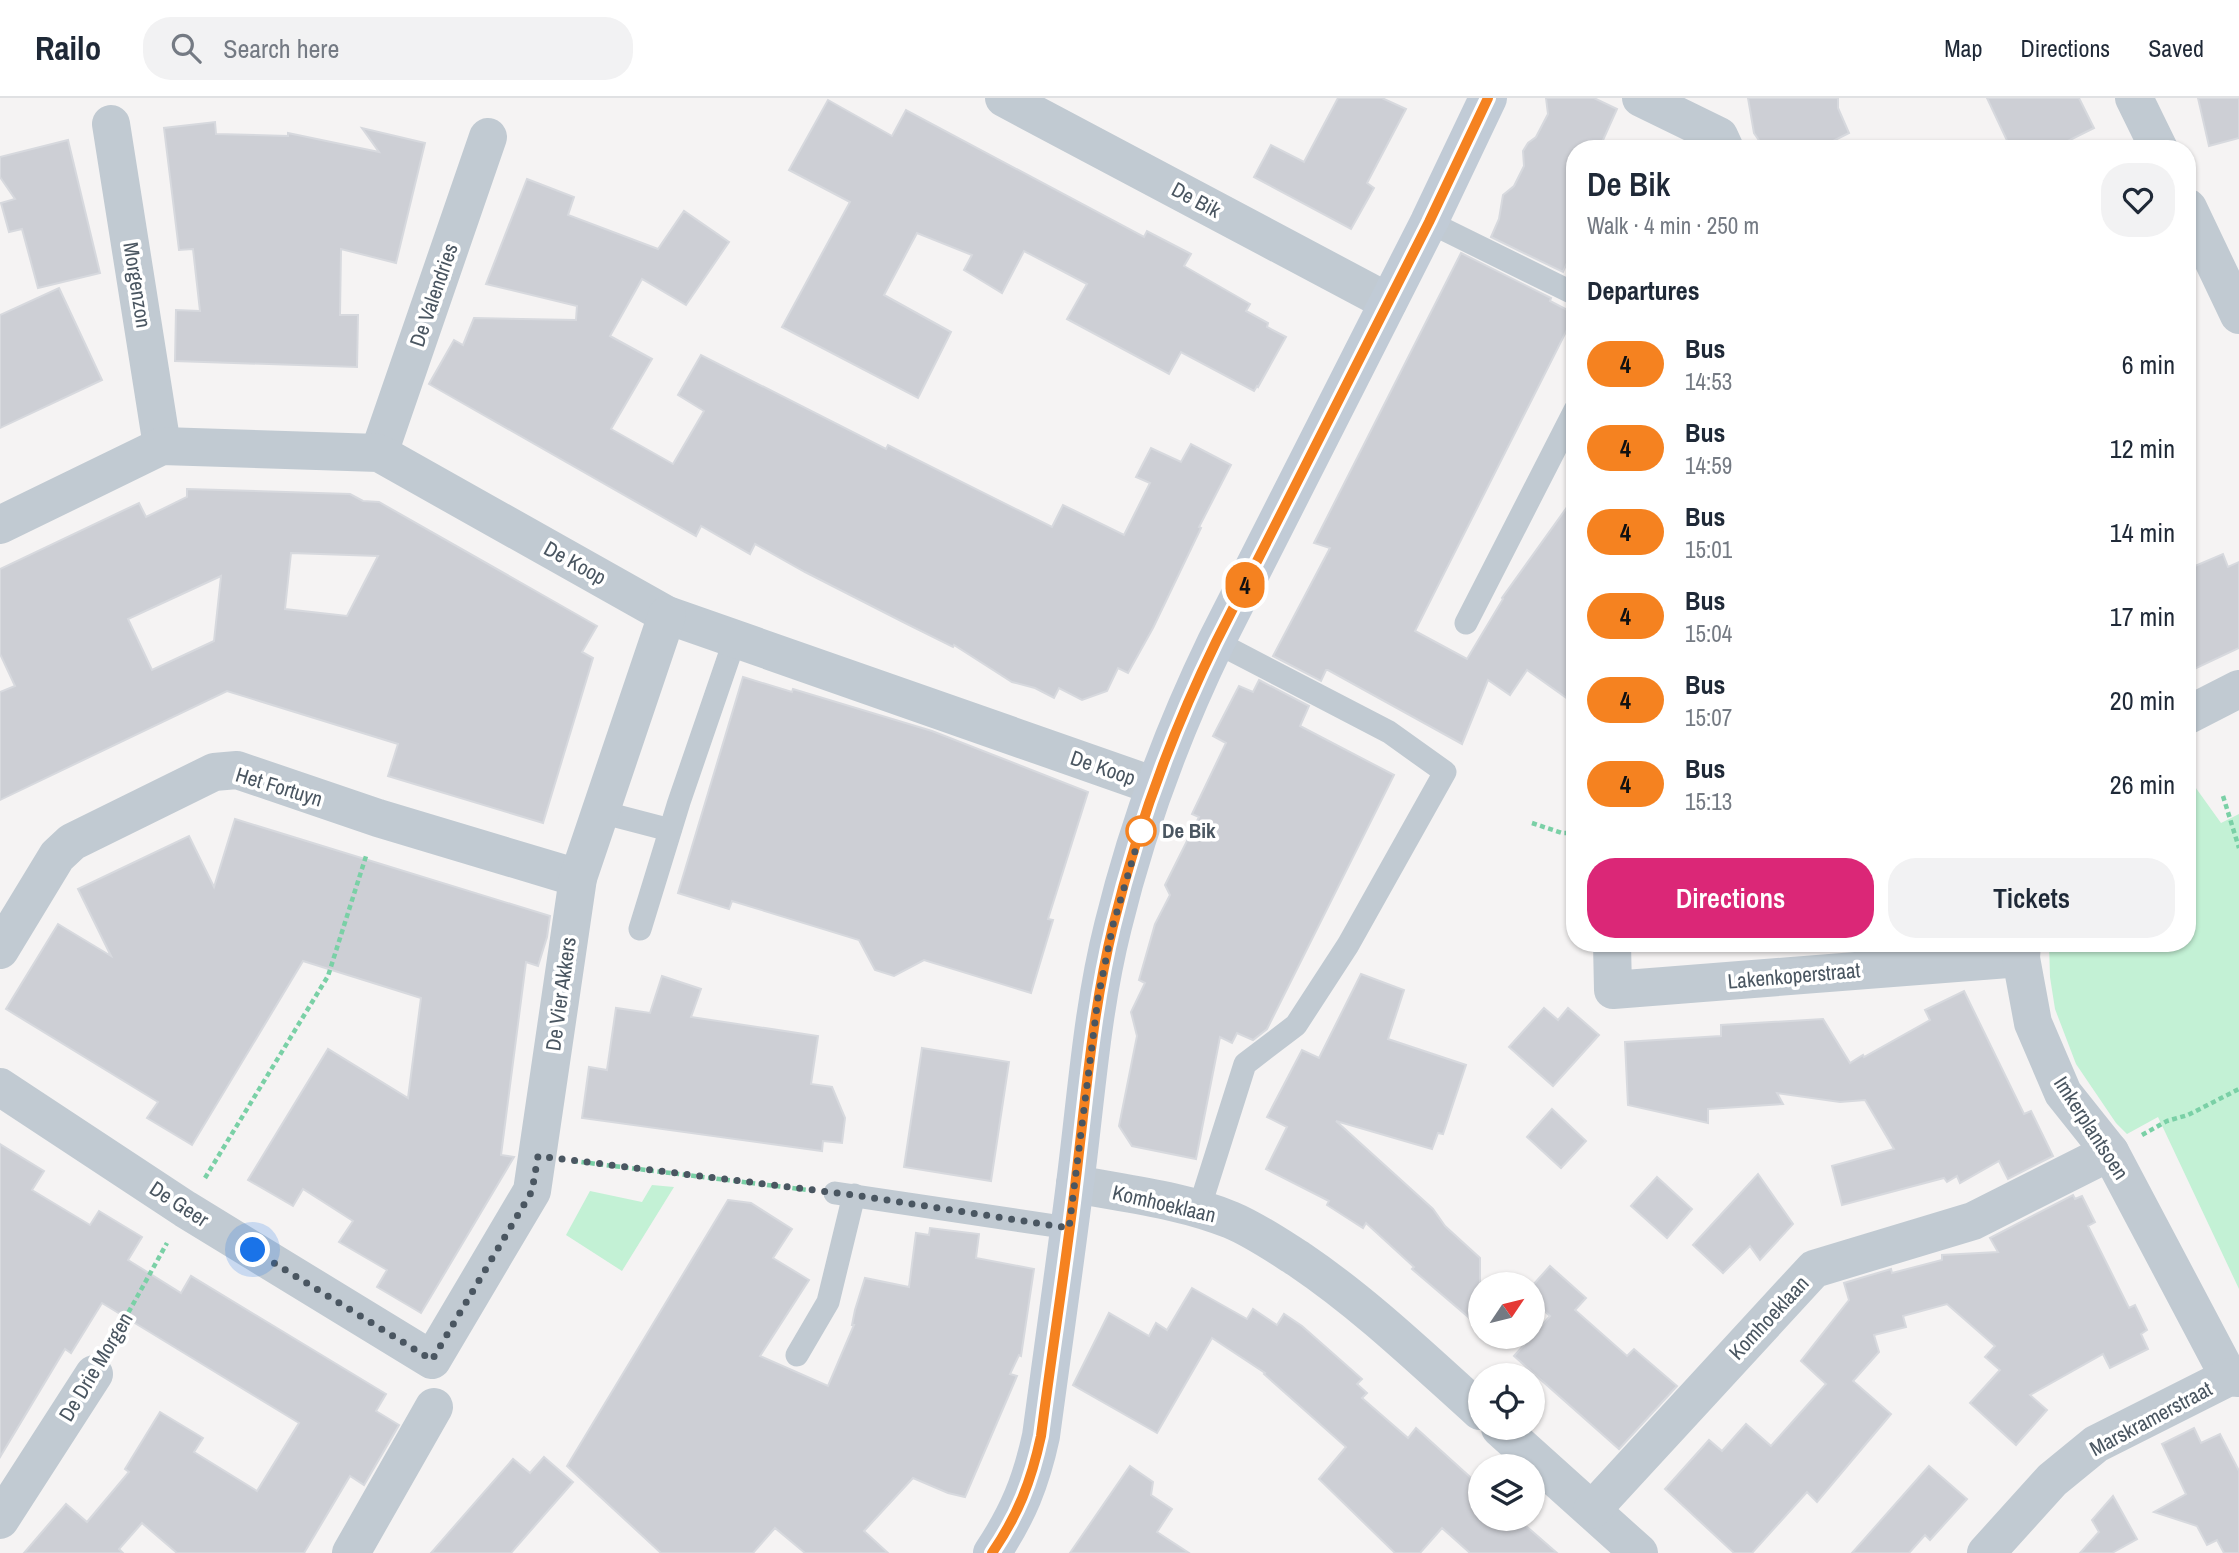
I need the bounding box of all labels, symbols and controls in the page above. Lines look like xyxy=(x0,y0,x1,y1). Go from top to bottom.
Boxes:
search box xyxy=(143,17,633,80)
text: Railo xyxy=(35,26,101,70)
icon: search xyxy=(167,29,205,67)
text: Search here xyxy=(223,31,339,66)
text: Map xyxy=(1944,32,1982,64)
text: Directions xyxy=(2020,32,2110,64)
text: Saved xyxy=(2148,32,2204,64)
text: De Bik xyxy=(1587,162,1670,206)
button: heart xyxy=(2101,163,2175,237)
street label: De Bik xyxy=(1167,175,1226,225)
text: Walk · 4 min · 250 m xyxy=(1587,210,1759,241)
street label: De Valendries xyxy=(402,239,465,351)
street label: Morgenzon xyxy=(116,240,159,330)
text: Departures xyxy=(1587,273,1700,308)
text: Bus xyxy=(1685,331,1725,366)
text: 6 min xyxy=(2122,347,2175,382)
text: 4 xyxy=(1620,348,1631,380)
text: 14:53 xyxy=(1685,366,1732,397)
text: Bus xyxy=(1685,415,1725,450)
text: 12 min xyxy=(2110,431,2175,466)
text: 4 xyxy=(1620,432,1631,464)
text: 14:59 xyxy=(1685,450,1732,481)
text: Bus xyxy=(1685,499,1725,534)
text: 14 min xyxy=(2110,515,2175,550)
text: 4 xyxy=(1620,516,1631,548)
street label: De Koop xyxy=(539,534,612,591)
text: 15:01 xyxy=(1685,534,1732,565)
line badge: 4 xyxy=(1222,562,1268,608)
text: 4 xyxy=(1240,569,1250,601)
text: Bus xyxy=(1685,583,1725,618)
text: 17 min xyxy=(2110,599,2175,634)
text: 4 xyxy=(1620,600,1631,632)
text: 15:04 xyxy=(1685,618,1732,649)
text: Bus xyxy=(1685,667,1725,702)
text: 20 min xyxy=(2110,683,2175,718)
text: 4 xyxy=(1620,684,1631,716)
text: 15:07 xyxy=(1685,702,1732,733)
street label: De Koop xyxy=(1067,743,1140,792)
text: Bus xyxy=(1685,751,1725,786)
street label: Het Fortuyn xyxy=(232,760,326,813)
text: 26 min xyxy=(2110,767,2175,802)
text: 4 xyxy=(1620,768,1631,800)
text: 15:13 xyxy=(1685,786,1732,817)
marker: De Bik xyxy=(1126,816,1156,846)
place label: De Bik xyxy=(1162,816,1216,845)
button: Directions xyxy=(1587,858,1874,938)
button: Tickets xyxy=(1888,858,2175,938)
street label: De Vier Akkers xyxy=(538,935,583,1053)
street label: Lakenkoperstraat xyxy=(1726,955,1862,996)
street label: Imkerplantsoen xyxy=(2047,1070,2136,1185)
street label: De Geer xyxy=(144,1174,215,1234)
street label: Komhoeklaan xyxy=(1110,1178,1219,1229)
your location xyxy=(235,1232,270,1267)
street label: Komhoeklaan xyxy=(1722,1269,1815,1366)
north arrow xyxy=(1468,1272,1545,1349)
map controls xyxy=(1468,1272,1545,1531)
street label: De Drie Morgen xyxy=(52,1307,140,1427)
button: locate xyxy=(1468,1363,1545,1440)
street label: Marskramerstraat xyxy=(2084,1374,2217,1463)
button: layers xyxy=(1468,1454,1545,1531)

